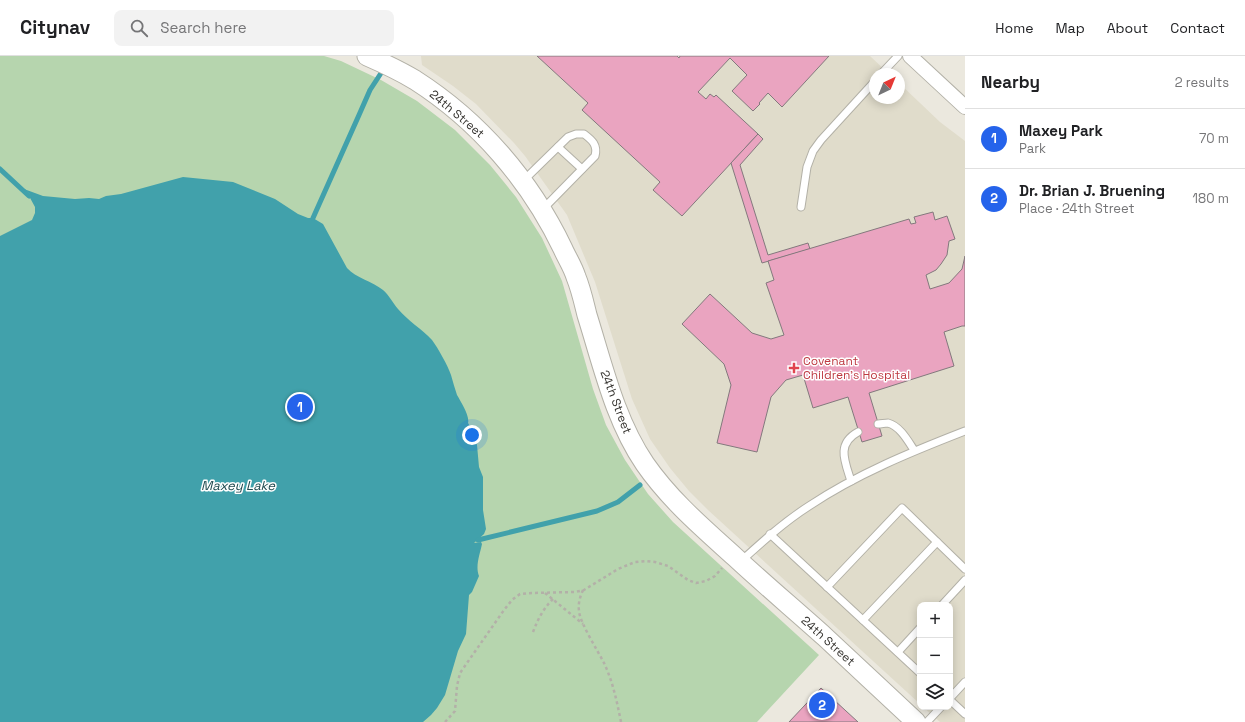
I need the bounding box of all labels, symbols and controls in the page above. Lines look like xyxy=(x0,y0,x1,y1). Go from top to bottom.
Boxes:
search box xyxy=(114,10,394,46)
text: Citynav xyxy=(20,15,90,40)
icon: search xyxy=(128,17,150,39)
text: Search here xyxy=(160,18,247,37)
text: Home xyxy=(995,19,1033,37)
text: Map xyxy=(1055,19,1085,37)
text: About xyxy=(1107,19,1148,37)
text: Contact xyxy=(1170,19,1225,37)
north arrow xyxy=(869,68,905,104)
text: Nearby xyxy=(981,71,1040,93)
text: 2 results xyxy=(1175,74,1229,91)
street label: 24th Street xyxy=(426,86,488,142)
text: Maxey Park xyxy=(1019,121,1103,140)
text: 1 xyxy=(991,130,997,147)
text: 70 m xyxy=(1199,130,1229,147)
text: Park xyxy=(1019,140,1046,157)
text: Dr. Brian J. Bruening xyxy=(1019,181,1165,200)
text: 2 xyxy=(990,190,998,207)
text: 180 m xyxy=(1193,190,1229,207)
text: Place · 24th Street xyxy=(1019,200,1134,217)
place label: Covenant Children’s Hospital xyxy=(803,353,910,383)
marker: Covenant Children’s Hospital xyxy=(788,362,800,374)
street label: 24th Street xyxy=(597,368,635,436)
pin: 1 xyxy=(287,392,313,422)
your location xyxy=(462,425,482,445)
water label: Maxey Lake xyxy=(201,477,276,494)
map controls xyxy=(917,602,953,710)
button: + xyxy=(917,602,953,638)
street label: 24th Street xyxy=(798,613,858,669)
button: − xyxy=(917,638,953,674)
button: layers xyxy=(917,674,953,710)
pin: 2 xyxy=(809,690,835,720)

